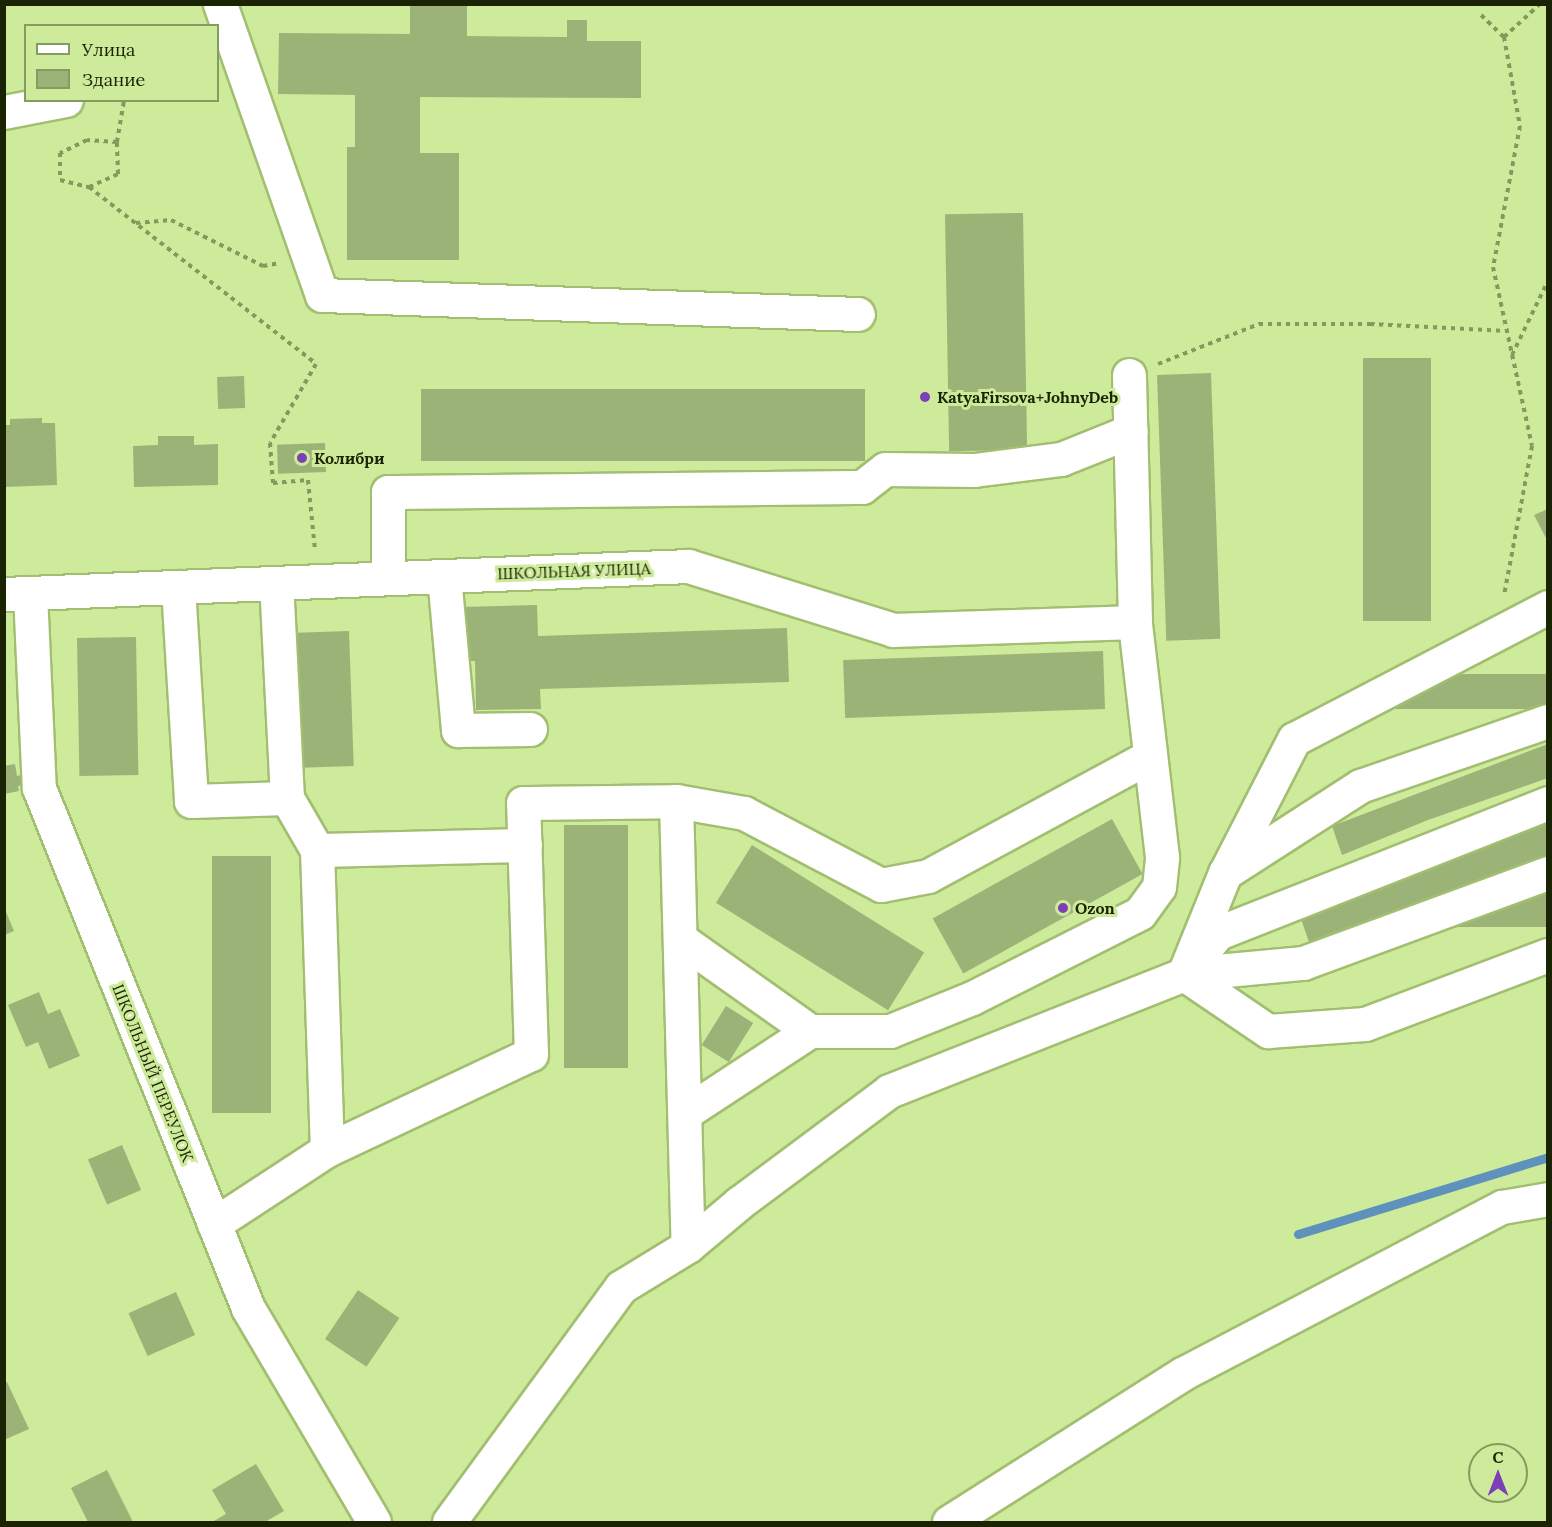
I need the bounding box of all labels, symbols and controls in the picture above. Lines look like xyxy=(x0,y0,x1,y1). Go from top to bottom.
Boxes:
legend xyxy=(24,24,219,102)
text: Улица xyxy=(82,38,135,61)
text: Здание xyxy=(82,68,145,91)
place label: KatyaFirsova+JohnyDeb xyxy=(937,387,1118,407)
marker: KatyaFirsova+JohnyDeb xyxy=(918,390,932,404)
place label: Колибри xyxy=(314,448,384,468)
marker: Колибри xyxy=(295,451,309,465)
street label: ШКОЛЬНАЯ УЛИЦА xyxy=(497,559,651,583)
place label: Ozon xyxy=(1075,898,1115,918)
marker: Ozon xyxy=(1056,901,1070,915)
street label: ШКОЛЬНЫЙ ПЕРЕУЛОК xyxy=(108,981,198,1165)
north arrow xyxy=(1468,1443,1528,1503)
text: С xyxy=(1492,1447,1504,1467)

